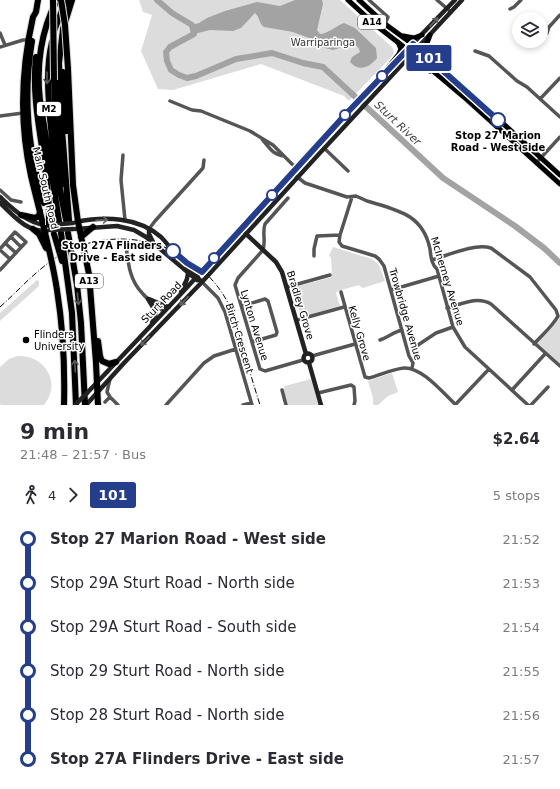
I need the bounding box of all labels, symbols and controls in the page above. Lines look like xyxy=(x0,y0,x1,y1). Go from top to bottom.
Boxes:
map controls xyxy=(512,12,548,48)
button: layers xyxy=(512,12,548,48)
road number: A14 xyxy=(358,15,386,29)
one-way arrow xyxy=(429,17,439,27)
park label: Warriparinga xyxy=(291,37,355,48)
line badge: 101 xyxy=(406,45,452,71)
text: 101 xyxy=(414,50,444,66)
unlabelled marker xyxy=(376,70,388,82)
one-way arrow xyxy=(43,71,51,84)
water label: Sturt River xyxy=(372,98,425,149)
road number: M2 xyxy=(37,102,61,116)
unlabelled marker xyxy=(339,109,351,121)
marker: Stop 27 Marion Road - West side xyxy=(490,112,506,128)
place label: Stop 27 Marion Road - West side xyxy=(451,130,546,153)
street label: Main South Road xyxy=(31,146,60,230)
unlabelled marker xyxy=(266,189,278,201)
one-way arrow xyxy=(95,216,108,224)
street label: McInerney Avenue xyxy=(429,235,466,327)
place label: Stop 27A Flinders Drive - East side xyxy=(62,240,162,263)
marker: Stop 27A Flinders Drive - East side xyxy=(165,243,181,259)
unlabelled marker xyxy=(208,252,220,264)
street label: Trowbridge Avenue xyxy=(387,266,424,361)
street label: Bradley Grove xyxy=(285,269,316,341)
road number: A13 xyxy=(75,274,103,288)
street label: Sturt Road xyxy=(139,279,184,325)
street label: Lynton Avenue xyxy=(238,288,271,362)
one-way arrow xyxy=(75,292,82,305)
one-way arrow xyxy=(179,296,189,306)
street label: Birch Crescent xyxy=(224,302,255,375)
street label: Kelly Grove xyxy=(346,304,373,362)
place label: Flinders University xyxy=(34,329,85,352)
marker: Flinders University xyxy=(21,335,31,345)
one-way arrow xyxy=(140,336,150,346)
one-way arrow xyxy=(71,360,78,373)
text: 9 min xyxy=(20,419,89,444)
text: $2.64 xyxy=(493,430,540,448)
text: 21:48 – 21:57 · Bus xyxy=(20,447,146,462)
icon: walk xyxy=(20,484,42,506)
icon: forward xyxy=(62,484,84,506)
text: 101 xyxy=(98,487,128,503)
text: 4 xyxy=(48,488,56,503)
text: 5 stops xyxy=(493,488,540,503)
text: Stop 27 Marion Road - West side xyxy=(50,530,326,548)
text: 21:52 xyxy=(503,532,540,547)
text: Stop 29A Sturt Road - North side xyxy=(50,574,295,592)
text: 21:53 xyxy=(503,576,540,591)
text: Stop 29A Sturt Road - South side xyxy=(50,618,296,636)
text: 21:54 xyxy=(503,620,540,635)
text: Stop 29 Sturt Road - North side xyxy=(50,662,285,680)
text: 21:55 xyxy=(503,664,540,679)
text: Stop 28 Sturt Road - North side xyxy=(50,706,285,724)
text: 21:56 xyxy=(503,708,540,723)
text: Stop 27A Flinders Drive - East side xyxy=(50,750,344,768)
text: 21:57 xyxy=(503,752,540,767)

